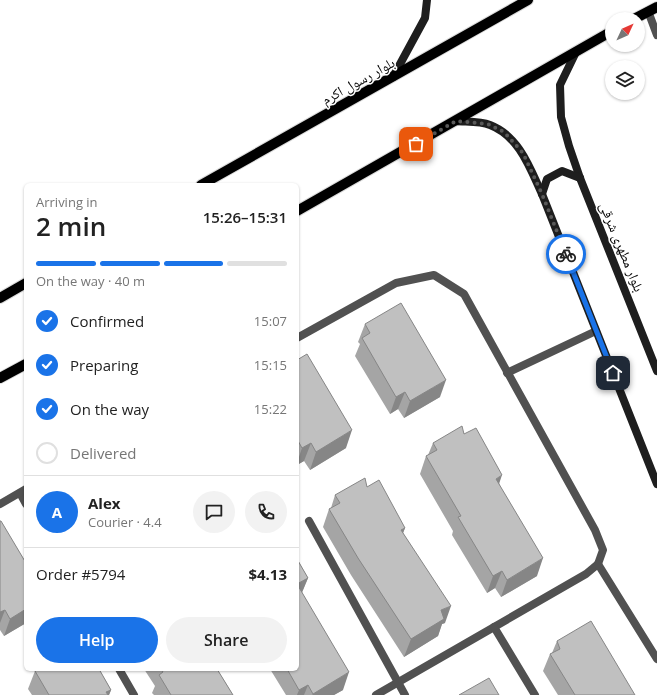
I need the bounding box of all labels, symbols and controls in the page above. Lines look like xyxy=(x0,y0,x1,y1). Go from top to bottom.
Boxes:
north arrow xyxy=(605,12,645,52)
map controls xyxy=(605,12,645,100)
street label: بلوار رسول اکرم xyxy=(318,53,398,109)
button: layers xyxy=(605,60,645,100)
pin xyxy=(399,127,433,161)
icon: bag xyxy=(405,133,427,155)
text: Arriving in xyxy=(36,193,98,211)
street label: بلوار مطهری شرقی xyxy=(596,199,649,295)
text: 15:26–15:31 xyxy=(203,207,287,227)
text: 2 min xyxy=(36,208,106,244)
courier xyxy=(546,234,586,274)
icon: bike xyxy=(555,243,577,265)
text: On the way · 40 m xyxy=(36,272,145,290)
icon: check xyxy=(36,310,58,332)
text: Confirmed xyxy=(70,311,144,331)
text: 15:07 xyxy=(254,312,287,330)
icon: check xyxy=(36,354,58,376)
text: Preparing xyxy=(70,355,138,375)
text: 15:15 xyxy=(254,356,287,374)
pin xyxy=(596,356,630,390)
icon: home xyxy=(602,362,624,384)
icon: check xyxy=(36,398,58,420)
text: On the way xyxy=(70,399,149,419)
text: 15:22 xyxy=(254,400,287,418)
text: Delivered xyxy=(70,443,137,463)
button: chat xyxy=(193,491,235,533)
button: phone xyxy=(245,491,287,533)
text: Alex xyxy=(88,493,120,513)
text: A xyxy=(52,502,62,522)
text: Courier · 4.4 xyxy=(88,513,162,531)
text: Order #5794 xyxy=(36,564,125,584)
text: $4.13 xyxy=(248,564,287,584)
button: Help xyxy=(36,617,158,663)
button: Share xyxy=(166,617,287,663)

